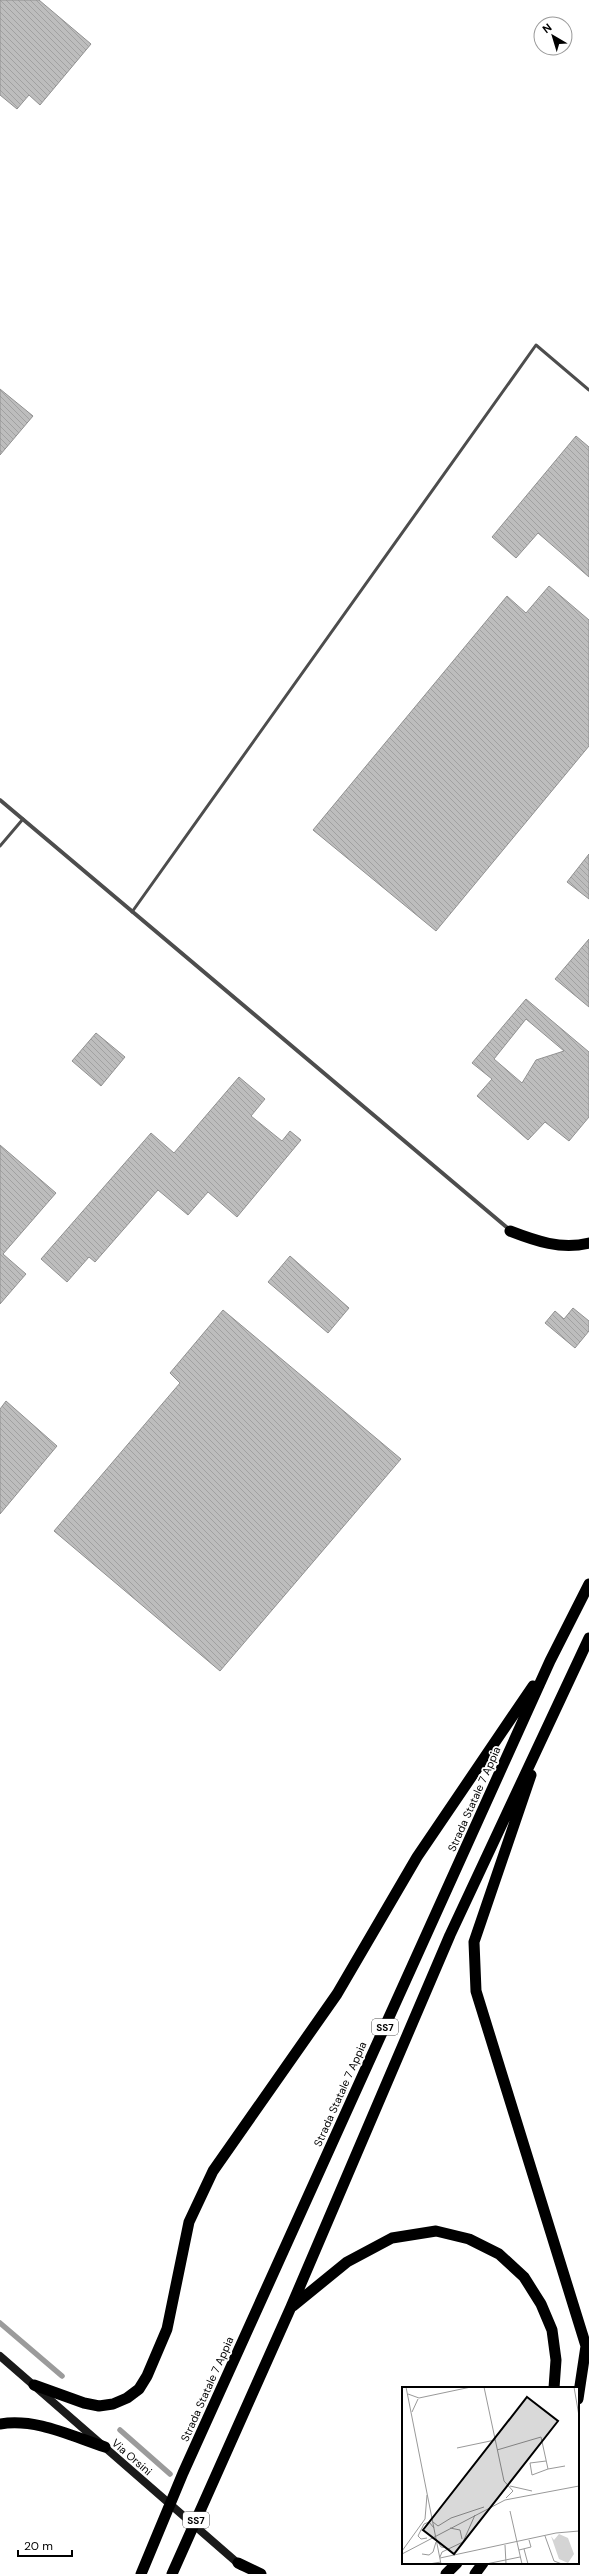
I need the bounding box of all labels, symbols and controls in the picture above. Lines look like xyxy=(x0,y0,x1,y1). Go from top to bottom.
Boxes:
north arrow xyxy=(533,16,573,56)
text: N xyxy=(539,20,554,36)
street label: Strada Statale 7 Appia xyxy=(445,1744,503,1854)
road number: SS7 xyxy=(372,2019,398,2035)
street label: Strada Statale 7 Appia xyxy=(311,2039,369,2149)
street label: Strada Statale 7 Appia xyxy=(178,2334,236,2444)
inset map xyxy=(402,2387,579,2564)
street label: Via Orsini xyxy=(109,2436,155,2478)
road number: SS7 xyxy=(183,2512,209,2528)
scale bar xyxy=(18,2532,72,2558)
text: 20 m xyxy=(24,2538,53,2554)

